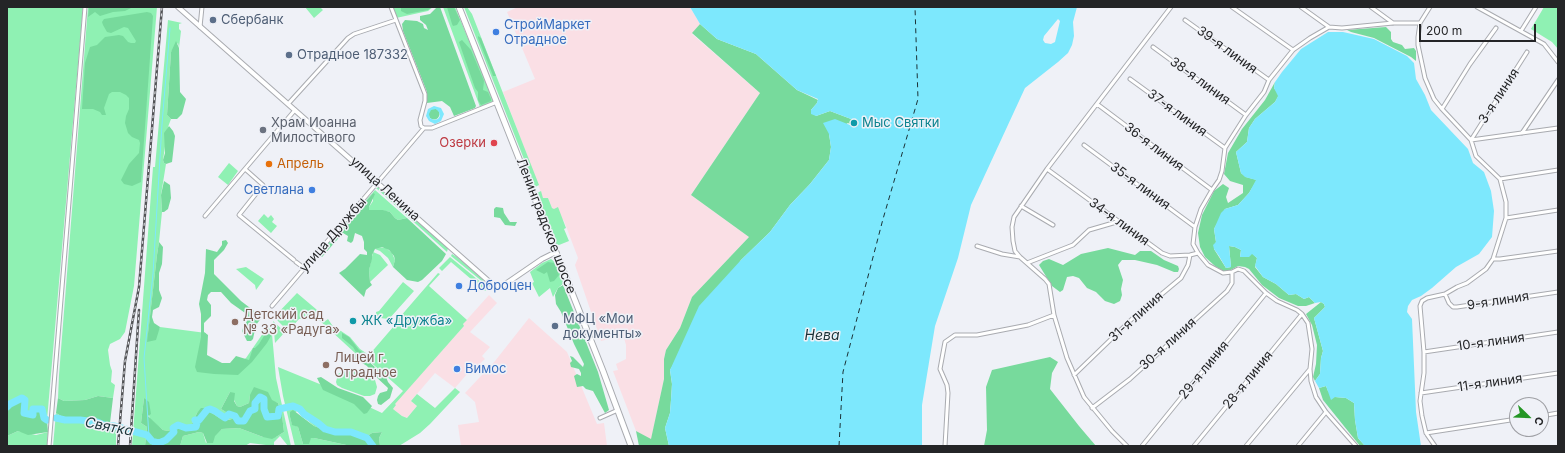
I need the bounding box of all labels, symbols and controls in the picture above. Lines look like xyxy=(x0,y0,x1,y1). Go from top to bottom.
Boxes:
place label: Сбербанк xyxy=(221,12,283,28)
marker: Сбербанк xyxy=(208,15,218,25)
scale bar xyxy=(1421,16,1538,42)
place label: СтройМаркет Отрадное xyxy=(504,17,591,48)
street label: 39-я линия xyxy=(1194,23,1260,77)
text: 200 m xyxy=(1426,23,1462,38)
marker: СтройМаркет Отрадное xyxy=(491,27,501,37)
place label: Отрадное 187332 xyxy=(297,47,408,63)
marker: Отрадное 187332 xyxy=(284,50,294,60)
street label: 38-я линия xyxy=(1167,54,1233,108)
street label: 3-я линия xyxy=(1475,65,1523,127)
street label: 37-я линия xyxy=(1144,86,1210,140)
place label: Храм Иоанна Милостивого xyxy=(271,115,357,146)
place label: Мыс Святки xyxy=(862,115,939,131)
marker: Мыс Святки xyxy=(849,118,859,128)
street label: 36-я линия xyxy=(1121,120,1187,174)
marker: Храм Иоанна Милостивого xyxy=(258,125,268,135)
place label: Озерки xyxy=(439,135,486,151)
marker: Озерки xyxy=(489,138,499,148)
street label: улица Ленина xyxy=(347,154,423,224)
place label: Апрель xyxy=(277,156,324,172)
street label: Ленинградское шоссе xyxy=(513,156,579,296)
marker: Апрель xyxy=(264,159,274,169)
street label: 35-я линия xyxy=(1107,159,1173,213)
place label: Светлана xyxy=(244,182,304,198)
marker: Светлана xyxy=(307,185,317,195)
street label: улица Дружбы xyxy=(296,194,370,276)
street label: 34-я линия xyxy=(1086,195,1152,249)
place label: Доброцен xyxy=(467,278,532,294)
marker: Доброцен xyxy=(454,281,464,291)
street label: 31-я линия xyxy=(1106,288,1166,346)
street label: 9-я линия xyxy=(1466,288,1530,314)
place label: Детский сад № 33 «Радуга» xyxy=(243,307,340,338)
place label: МФЦ «Мои документы» xyxy=(563,311,642,342)
place label: ЖК «Дружба» xyxy=(361,313,452,329)
street label: 30-я линия xyxy=(1136,315,1200,373)
marker: ЖК «Дружба» xyxy=(348,316,358,326)
marker: Детский сад № 33 «Радуга» xyxy=(230,317,240,327)
marker: МФЦ «Мои документы» xyxy=(550,321,560,331)
water label: Нева xyxy=(805,328,839,344)
street label: 10-я линия xyxy=(1456,330,1526,354)
street label: 29-я линия xyxy=(1176,338,1232,402)
street label: 28-я линия xyxy=(1220,348,1276,412)
place label: Лицей г. Отрадное xyxy=(334,350,397,381)
marker: Лицей г. Отрадное xyxy=(321,360,331,370)
place label: Вимос xyxy=(465,361,506,377)
marker: Вимос xyxy=(452,364,462,374)
street label: 11-я линия xyxy=(1457,371,1523,395)
north arrow xyxy=(1509,397,1549,437)
water label: Святка xyxy=(83,414,135,440)
text: С xyxy=(1531,415,1547,428)

